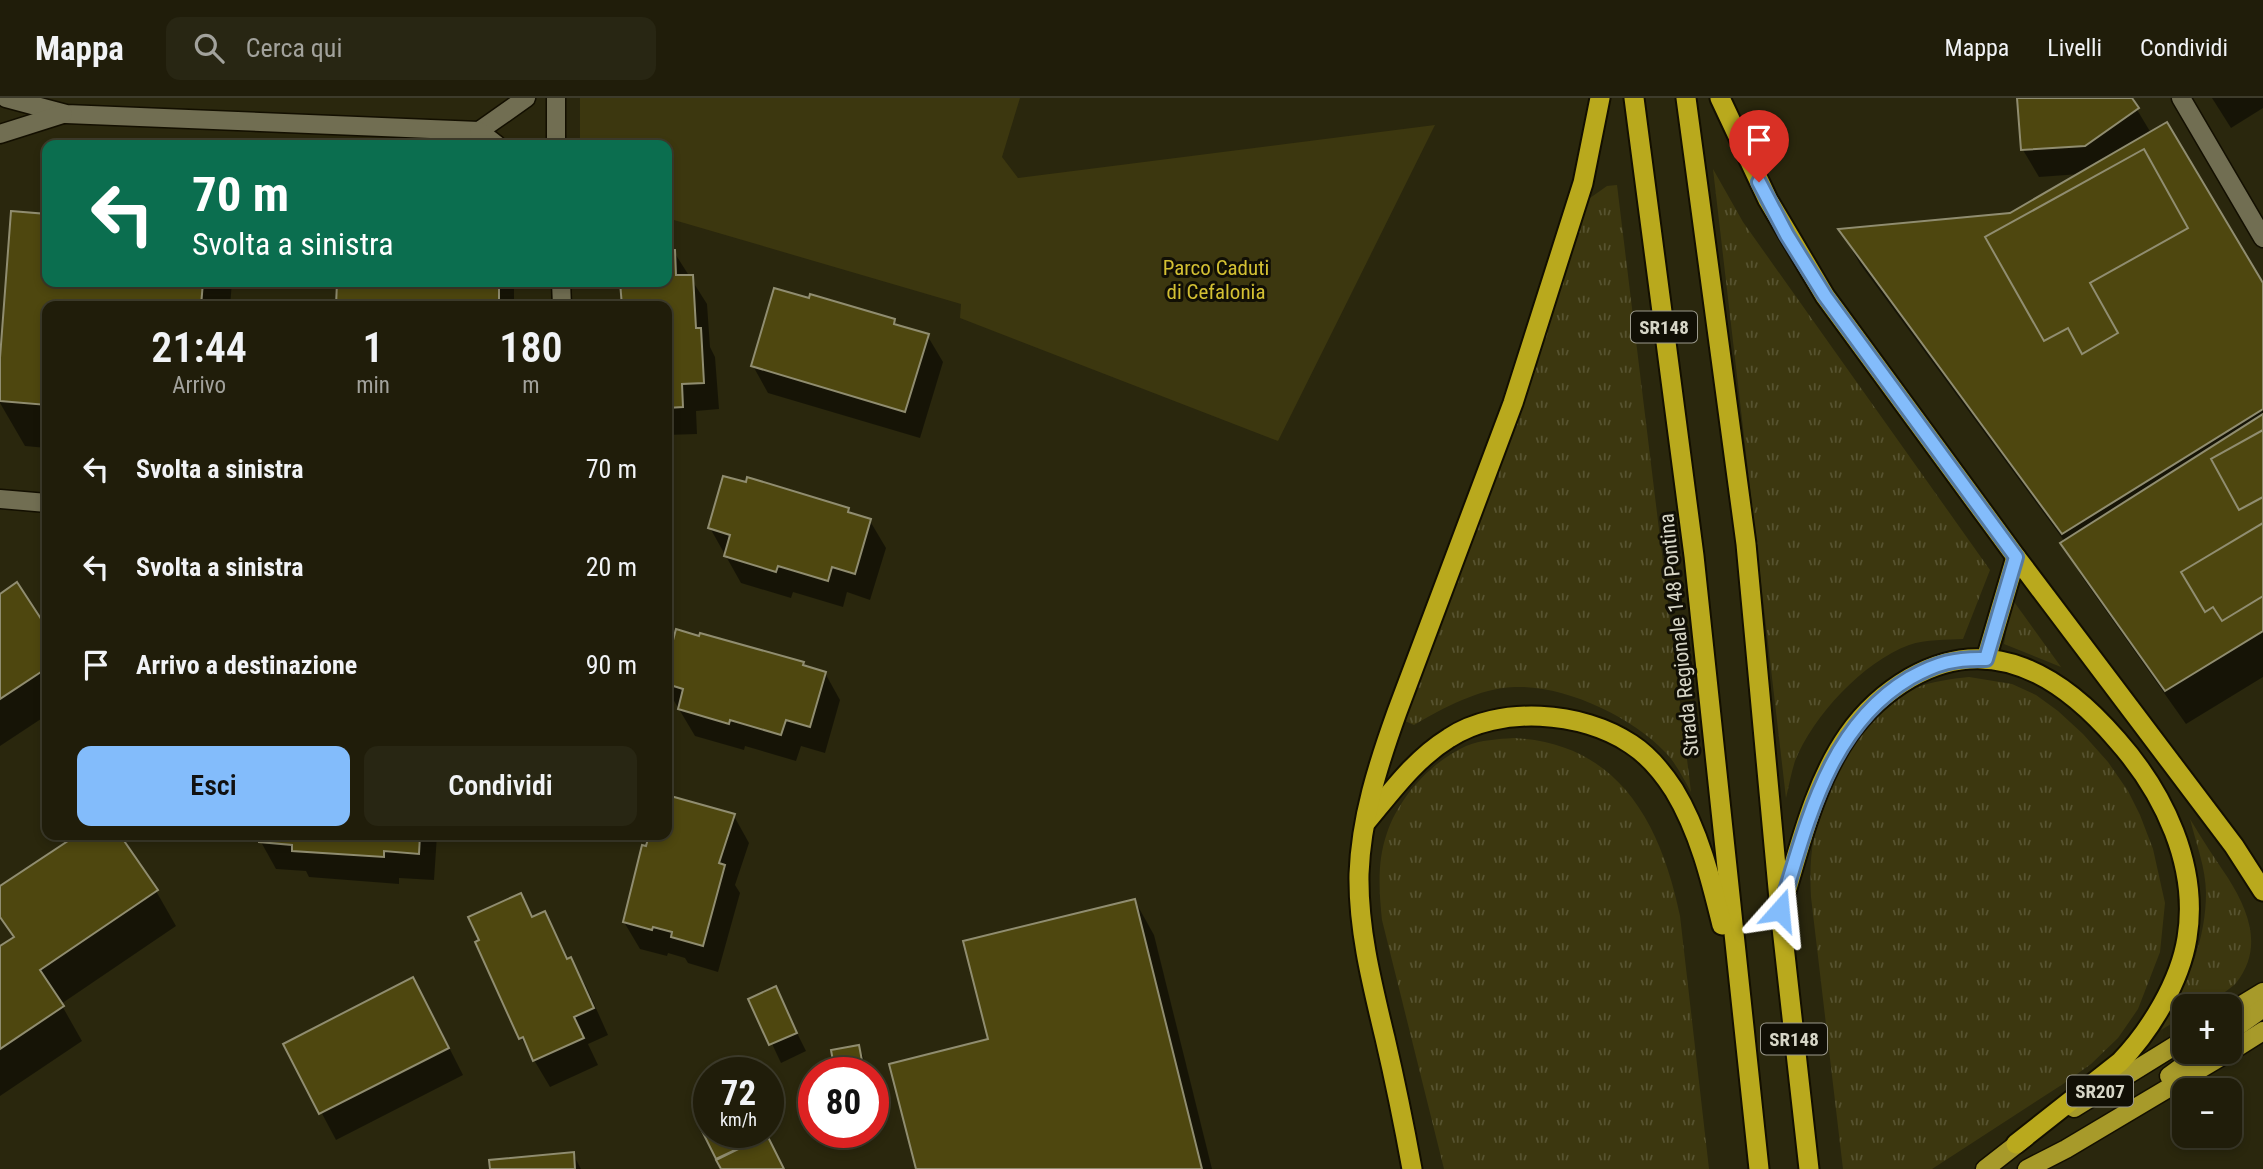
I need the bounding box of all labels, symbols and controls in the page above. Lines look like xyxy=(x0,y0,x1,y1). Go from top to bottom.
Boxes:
search box xyxy=(166,17,656,80)
text: Mappa xyxy=(35,29,124,68)
icon: search xyxy=(190,29,228,67)
text: Cerca qui xyxy=(246,33,342,63)
text: Mappa xyxy=(1945,34,2009,62)
text: Livelli xyxy=(2047,34,2102,62)
text: Condividi xyxy=(2140,34,2228,62)
pin xyxy=(1729,110,1789,182)
icon: arrive xyxy=(1740,121,1778,159)
text: 70 m xyxy=(192,166,289,223)
icon: left xyxy=(77,168,168,259)
text: Svolta a sinistra xyxy=(192,225,394,263)
park label: Parco Caduti di Cefalonia xyxy=(1163,256,1269,304)
road number: SR148 xyxy=(1631,312,1697,342)
text: 21:44 xyxy=(151,323,247,372)
text: 1 xyxy=(363,323,384,372)
text: 180 xyxy=(499,323,563,372)
text: Arrivo xyxy=(172,372,226,399)
text: min xyxy=(356,372,390,399)
text: m xyxy=(522,372,540,399)
icon: left xyxy=(77,450,115,488)
text: Svolta a sinistra xyxy=(136,454,303,484)
text: 70 m xyxy=(586,454,637,484)
street label: Strada Regionale 148 Pontina xyxy=(1654,512,1704,758)
icon: left xyxy=(77,548,115,586)
text: Svolta a sinistra xyxy=(136,552,303,582)
text: 20 m xyxy=(586,552,637,582)
icon: arrive xyxy=(77,646,115,684)
text: Arrivo a destinazione xyxy=(136,650,357,680)
text: 90 m xyxy=(586,650,637,680)
button: Esci xyxy=(77,746,350,826)
button: Condividi xyxy=(364,746,637,826)
position arrow xyxy=(1743,873,1817,947)
map controls xyxy=(2172,994,2242,1148)
button: + xyxy=(2172,994,2242,1064)
road number: SR148 xyxy=(1761,1023,1827,1054)
speed limit sign: 80 xyxy=(798,1057,889,1148)
text: 72 xyxy=(721,1073,756,1114)
road number: SR207 xyxy=(2067,1076,2133,1107)
button: − xyxy=(2172,1078,2242,1148)
text: km/h xyxy=(720,1109,757,1130)

